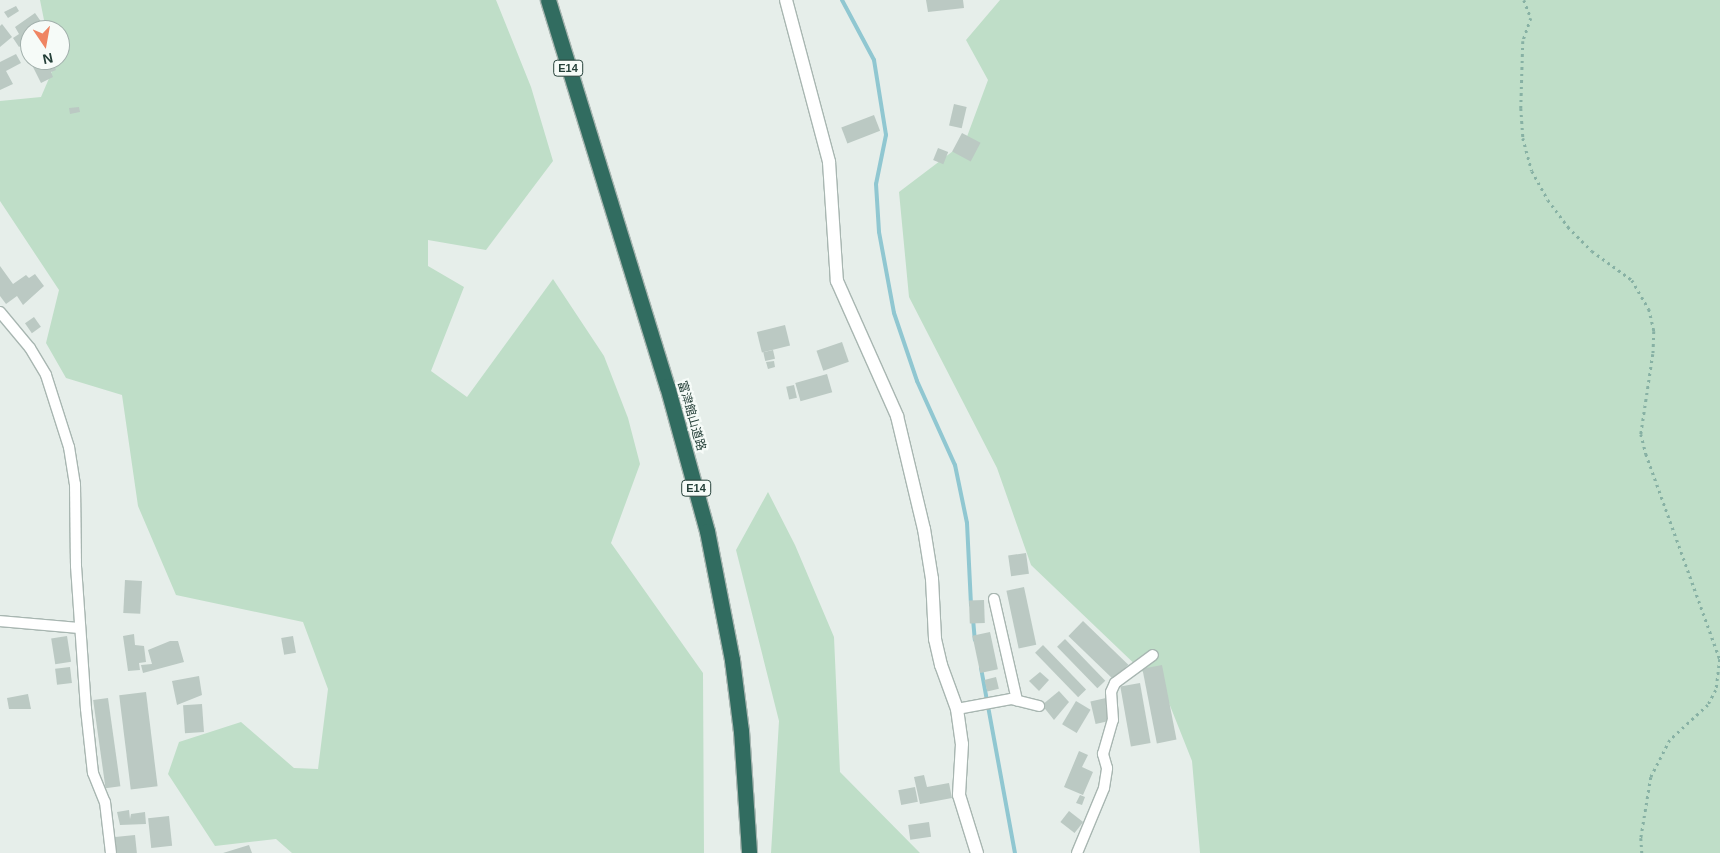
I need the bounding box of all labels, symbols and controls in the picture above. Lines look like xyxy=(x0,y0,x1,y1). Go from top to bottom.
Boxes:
north arrow xyxy=(20,20,70,70)
text: N xyxy=(41,50,55,68)
road number: E14 xyxy=(553,59,583,76)
street label: 富津館山道路 xyxy=(674,379,708,453)
road number: E14 xyxy=(681,479,711,496)

